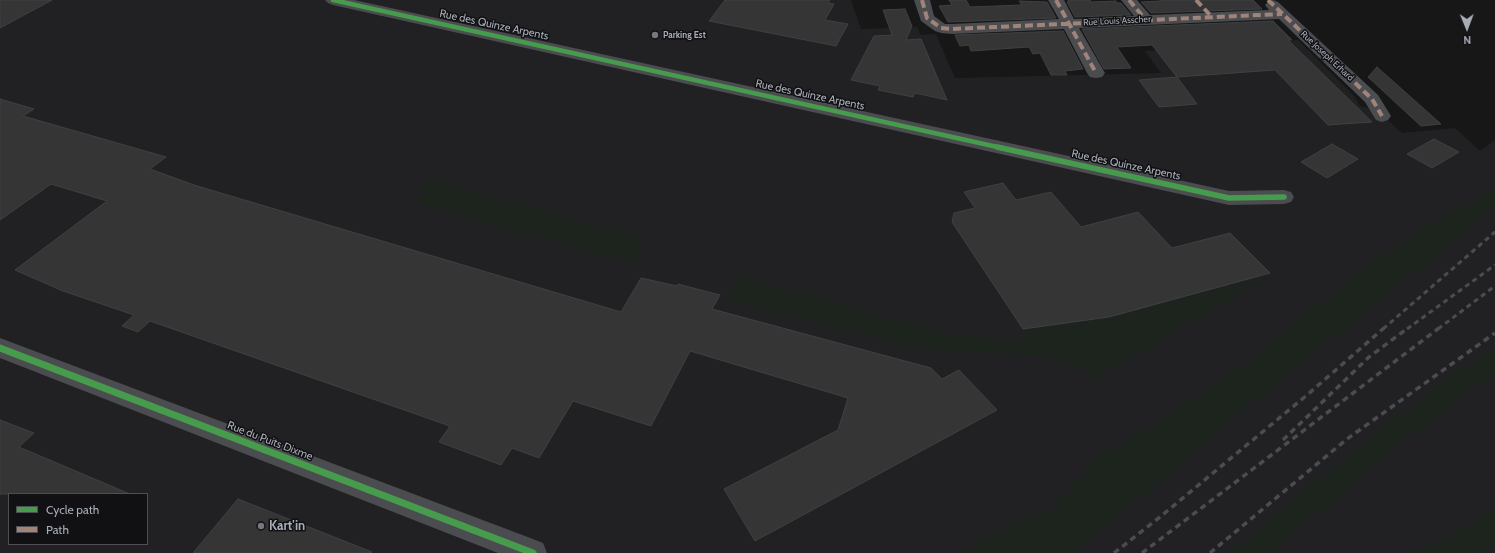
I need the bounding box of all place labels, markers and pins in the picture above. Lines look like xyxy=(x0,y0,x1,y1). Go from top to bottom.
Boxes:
marker: Parking Est xyxy=(650,30,660,40)
place label: Parking Est xyxy=(663,30,706,40)
place label: Kart'in xyxy=(269,518,305,534)
marker: Kart'in xyxy=(256,521,266,531)

